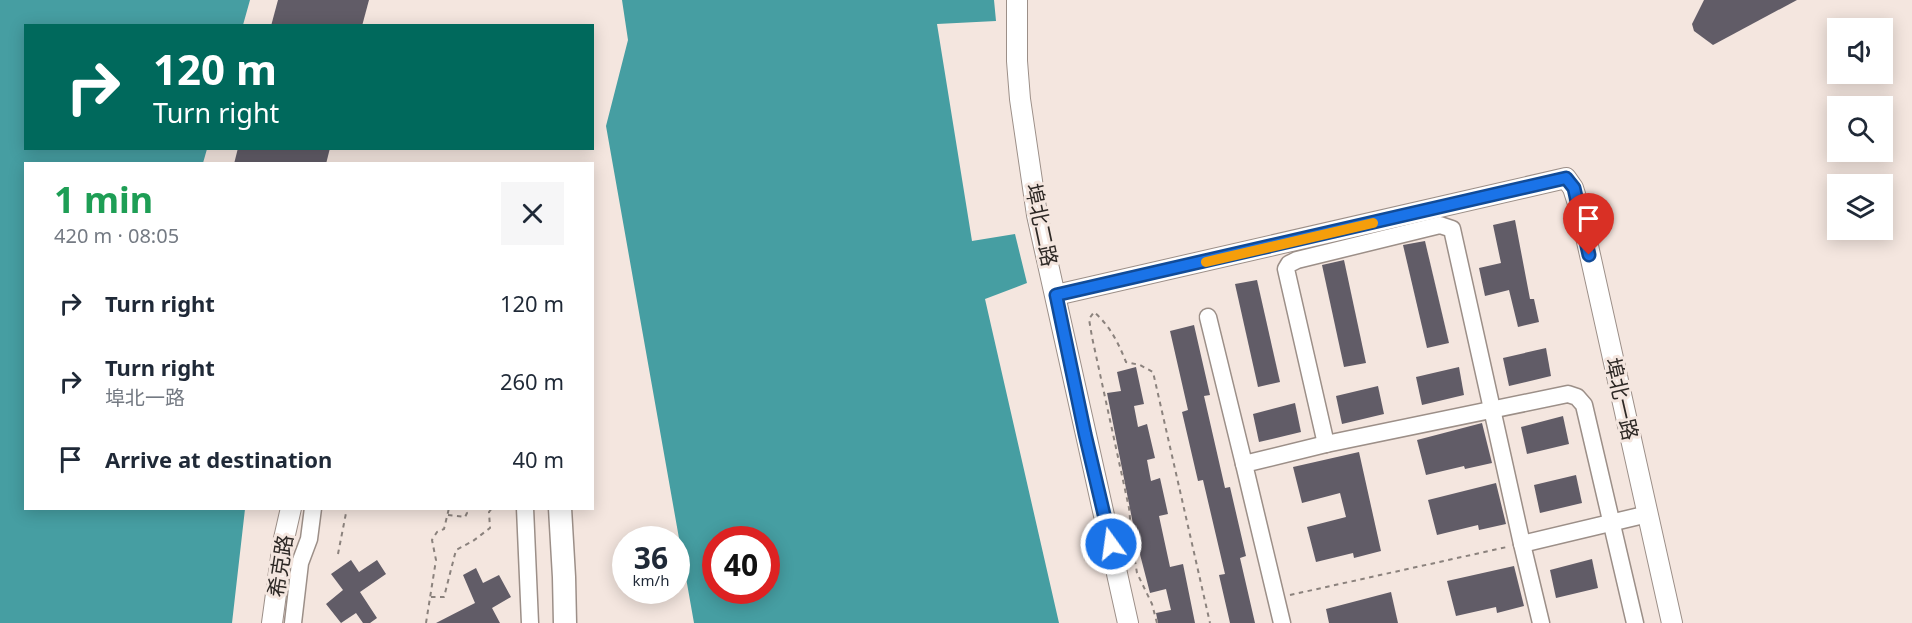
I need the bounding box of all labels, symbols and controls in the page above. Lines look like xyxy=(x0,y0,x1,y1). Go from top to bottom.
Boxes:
map controls xyxy=(1827,18,1893,240)
button: sound xyxy=(1827,18,1893,84)
text: 120 m xyxy=(153,40,277,97)
icon: right xyxy=(54,48,132,126)
text: Turn right xyxy=(153,94,279,131)
button: search xyxy=(1827,96,1893,162)
button: layers xyxy=(1827,174,1893,240)
text: 1 min xyxy=(54,175,153,224)
street label: 埠北二路 xyxy=(1020,181,1064,269)
button: close xyxy=(501,182,564,245)
pin xyxy=(1563,193,1614,255)
icon: arrive xyxy=(1572,202,1605,235)
text: 420 m · 08:05 xyxy=(54,222,179,249)
icon: right xyxy=(54,287,87,320)
text: Turn right xyxy=(105,288,215,318)
text: 120 m xyxy=(500,288,564,318)
text: Turn right xyxy=(105,352,215,382)
street label: 埠北一路 xyxy=(1599,355,1645,443)
icon: right xyxy=(54,365,87,398)
text: 260 m xyxy=(500,366,564,396)
text: 埠北一路 xyxy=(105,384,185,411)
icon: arrive xyxy=(54,443,87,476)
text: Arrive at destination xyxy=(105,444,332,474)
text: 40 m xyxy=(513,444,564,474)
position arrow xyxy=(1079,512,1143,576)
speed limit sign: 40 xyxy=(702,526,780,604)
street label: 希克路 xyxy=(261,533,299,599)
text: 36 xyxy=(634,537,668,578)
text: km/h xyxy=(633,570,669,590)

